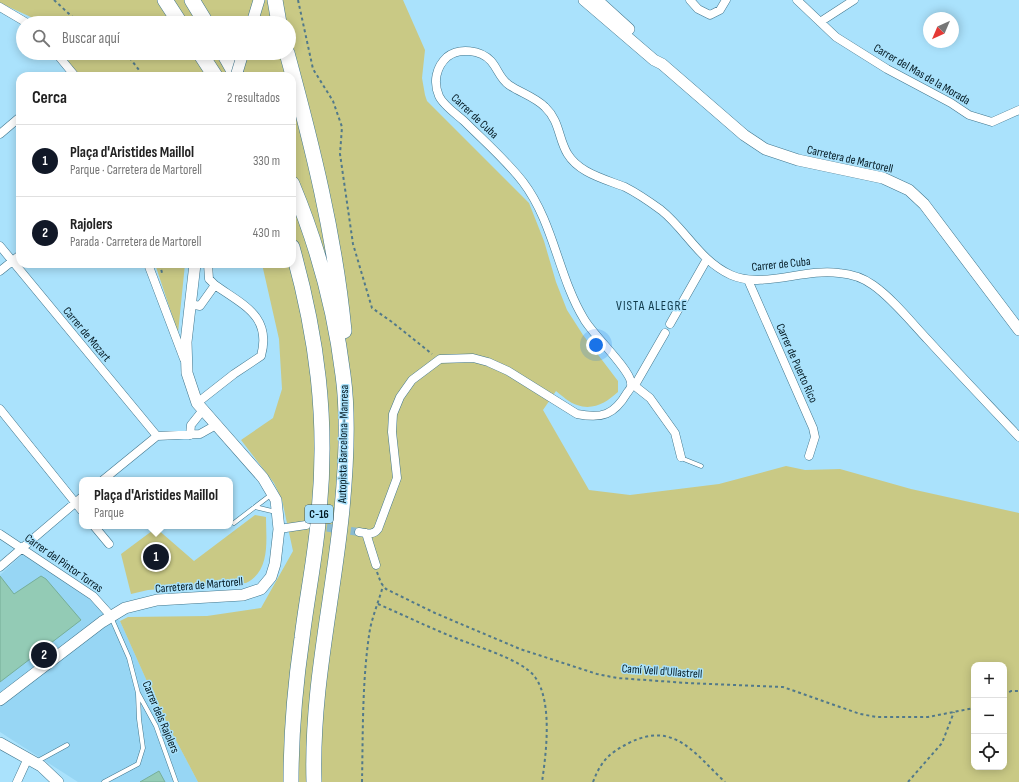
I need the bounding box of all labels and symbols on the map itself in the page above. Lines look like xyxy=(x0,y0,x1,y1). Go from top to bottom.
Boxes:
north arrow xyxy=(923,12,959,48)
street label: Carrer del Mas de la Morada xyxy=(871,41,973,108)
street label: Carrer de Cuba xyxy=(448,91,502,142)
street label: Carretera de Martorell xyxy=(805,142,894,177)
street label: Carrer de Cuba xyxy=(751,254,812,275)
district label: VISTA ALEGRE xyxy=(616,298,688,314)
street label: Carrer de Mozart xyxy=(59,304,114,365)
street label: Carrer de Puerto Rico xyxy=(772,321,821,405)
your location xyxy=(586,335,606,355)
street label: Autopista Barcelona-Manresa xyxy=(335,384,352,504)
road number: C-16 xyxy=(305,505,333,523)
street label: Carrer del Pintor Torras xyxy=(22,531,106,596)
pin: 1 xyxy=(143,542,169,572)
street label: Carretera de Martorell xyxy=(155,574,244,597)
pin: 2 xyxy=(31,640,57,670)
street label: Camí Vell d'Ullastrell xyxy=(621,661,703,682)
street label: Carrer dels Rajolers xyxy=(139,679,183,756)

